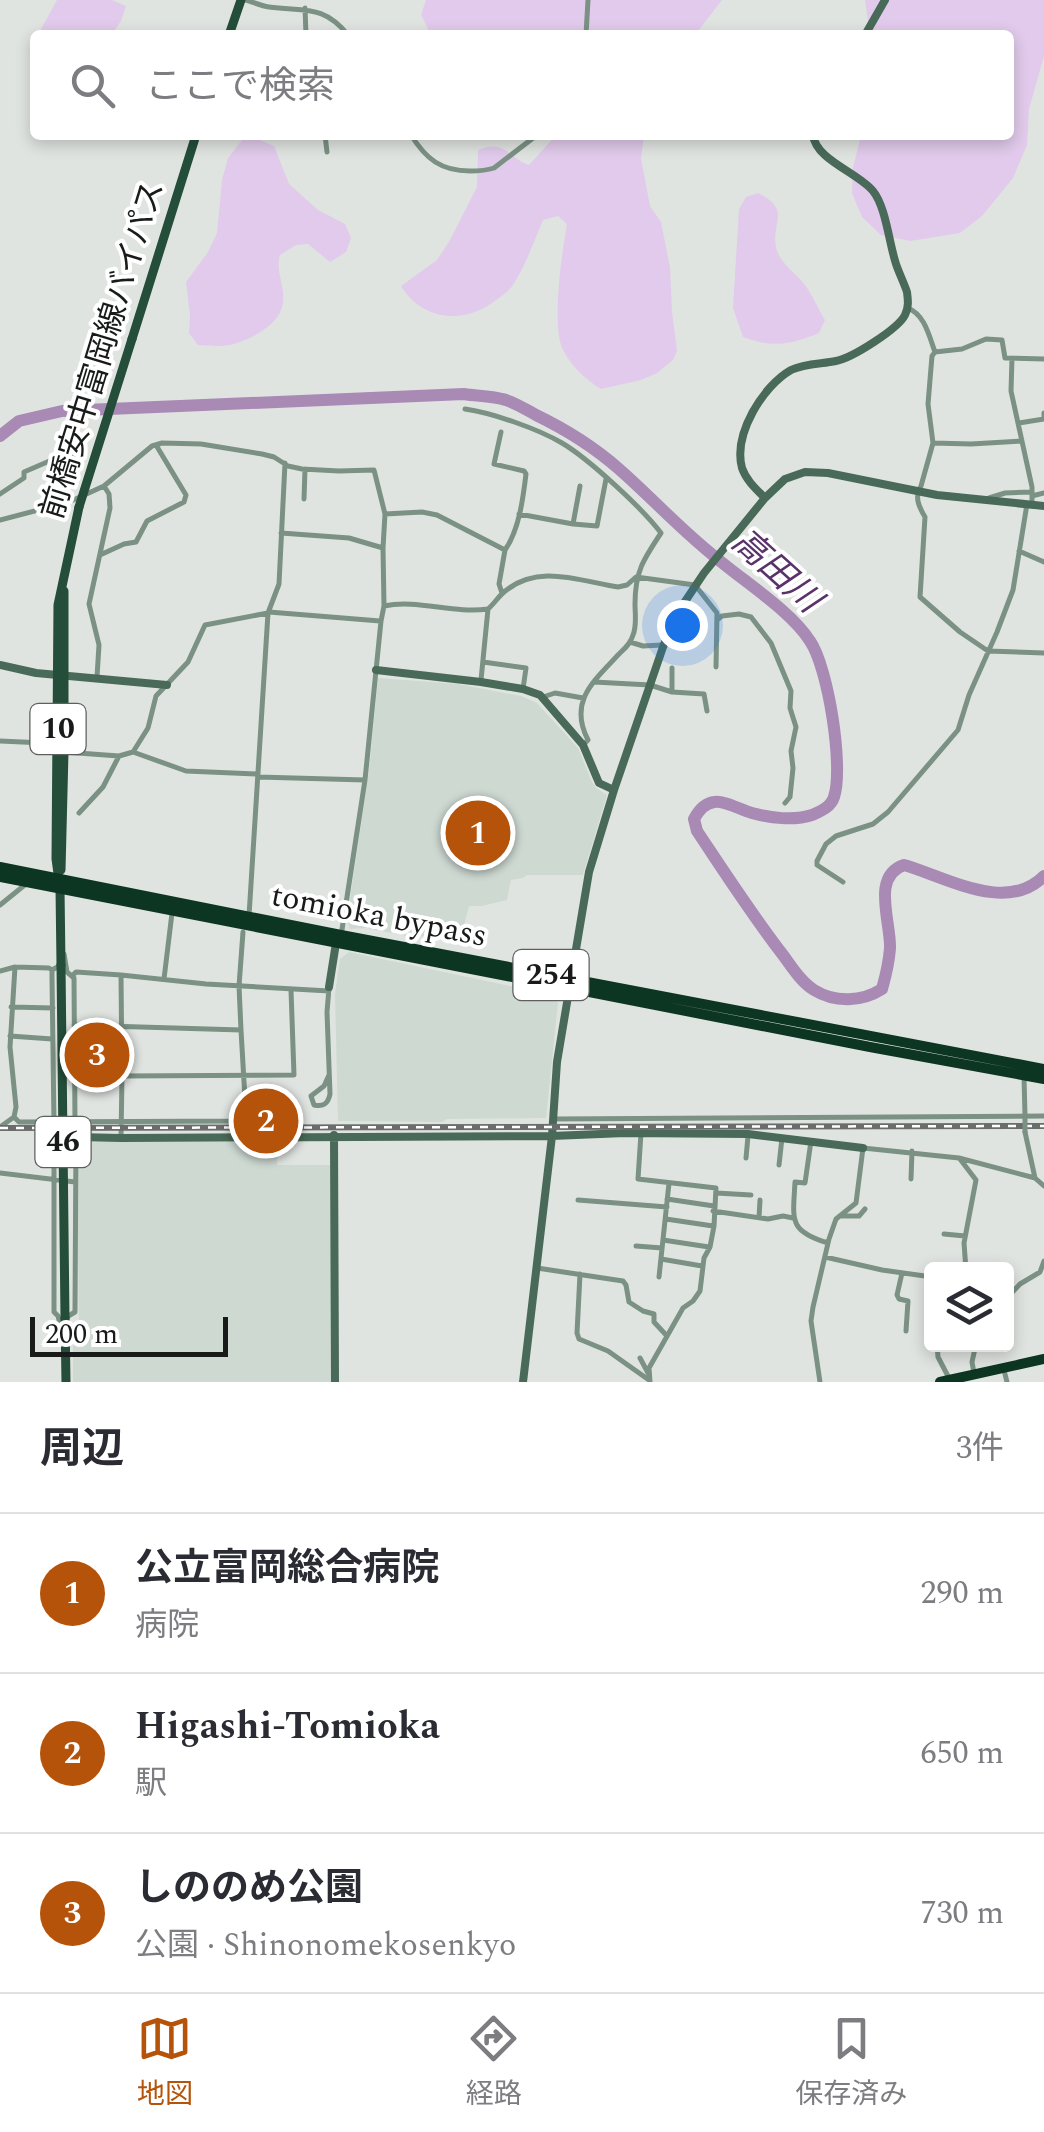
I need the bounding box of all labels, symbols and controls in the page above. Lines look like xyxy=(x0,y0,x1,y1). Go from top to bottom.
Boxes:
search box xyxy=(30,30,1014,140)
icon: search xyxy=(65,58,120,113)
text: ここで検索 xyxy=(145,58,335,116)
street label: 前橋安中富岡線バイパス xyxy=(28,175,178,525)
water label: 高田川 xyxy=(719,516,836,628)
your location xyxy=(657,600,708,651)
road number: 10 xyxy=(30,704,86,754)
pin: 1 xyxy=(446,796,510,870)
street label: tomioka bypass xyxy=(267,871,491,961)
road number: 254 xyxy=(514,950,588,1000)
pin: 3 xyxy=(64,1018,130,1092)
pin: 2 xyxy=(234,1084,298,1158)
road number: 46 xyxy=(36,1117,90,1167)
map controls xyxy=(924,1262,1014,1352)
button: layers xyxy=(924,1262,1014,1352)
scale bar xyxy=(30,1312,228,1356)
text: 200 m xyxy=(45,1313,118,1356)
text: 周辺 xyxy=(40,1418,124,1481)
text: 3件 xyxy=(956,1424,1004,1473)
text: 公立富岡総合病院 xyxy=(135,1540,439,1598)
text: 1 xyxy=(64,1569,81,1618)
text: 290 m xyxy=(920,1569,1004,1618)
text: 病院 xyxy=(135,1601,199,1650)
text: Higashi-Tomioka xyxy=(135,1698,440,1756)
text: 2 xyxy=(64,1729,81,1778)
text: 650 m xyxy=(920,1729,1004,1778)
text: 駅 xyxy=(135,1759,167,1808)
text: しののめ公園 xyxy=(135,1860,363,1918)
text: 3 xyxy=(64,1889,81,1938)
text: 730 m xyxy=(920,1889,1004,1938)
text: 公園 · Shinonomekosenkyo xyxy=(135,1921,516,1970)
tab: 地図 xyxy=(137,2011,193,2116)
tab: 経路 xyxy=(466,2011,522,2116)
tab: 保存済み xyxy=(795,2011,907,2116)

